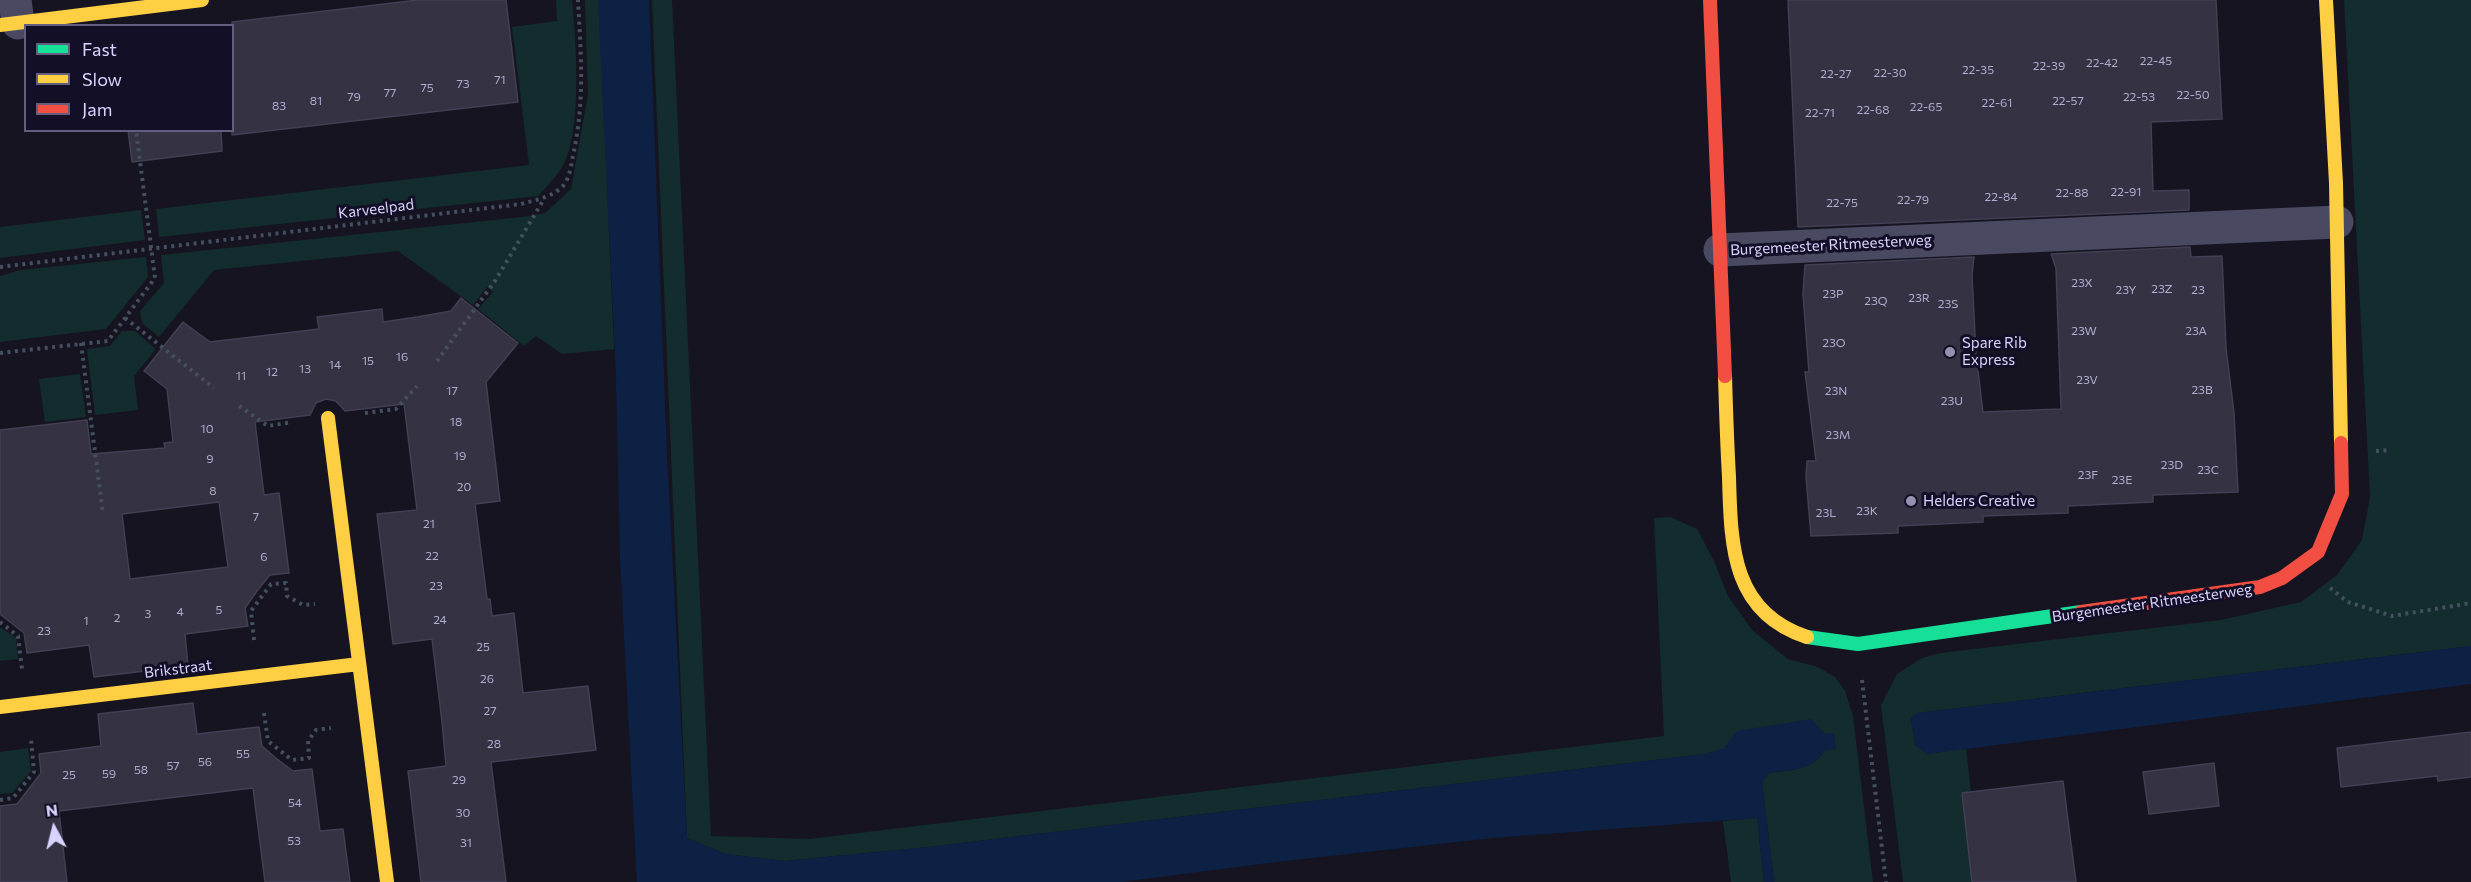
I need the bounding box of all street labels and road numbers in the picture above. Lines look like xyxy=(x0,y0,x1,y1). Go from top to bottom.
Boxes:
street label: Karveelpad xyxy=(337,195,415,223)
street label: Burgemeester Ritmeesterweg xyxy=(1730,231,1932,259)
street label: Burgemeester Ritmeesterweg xyxy=(2051,580,2253,626)
street label: Brikstraat xyxy=(143,656,213,682)

